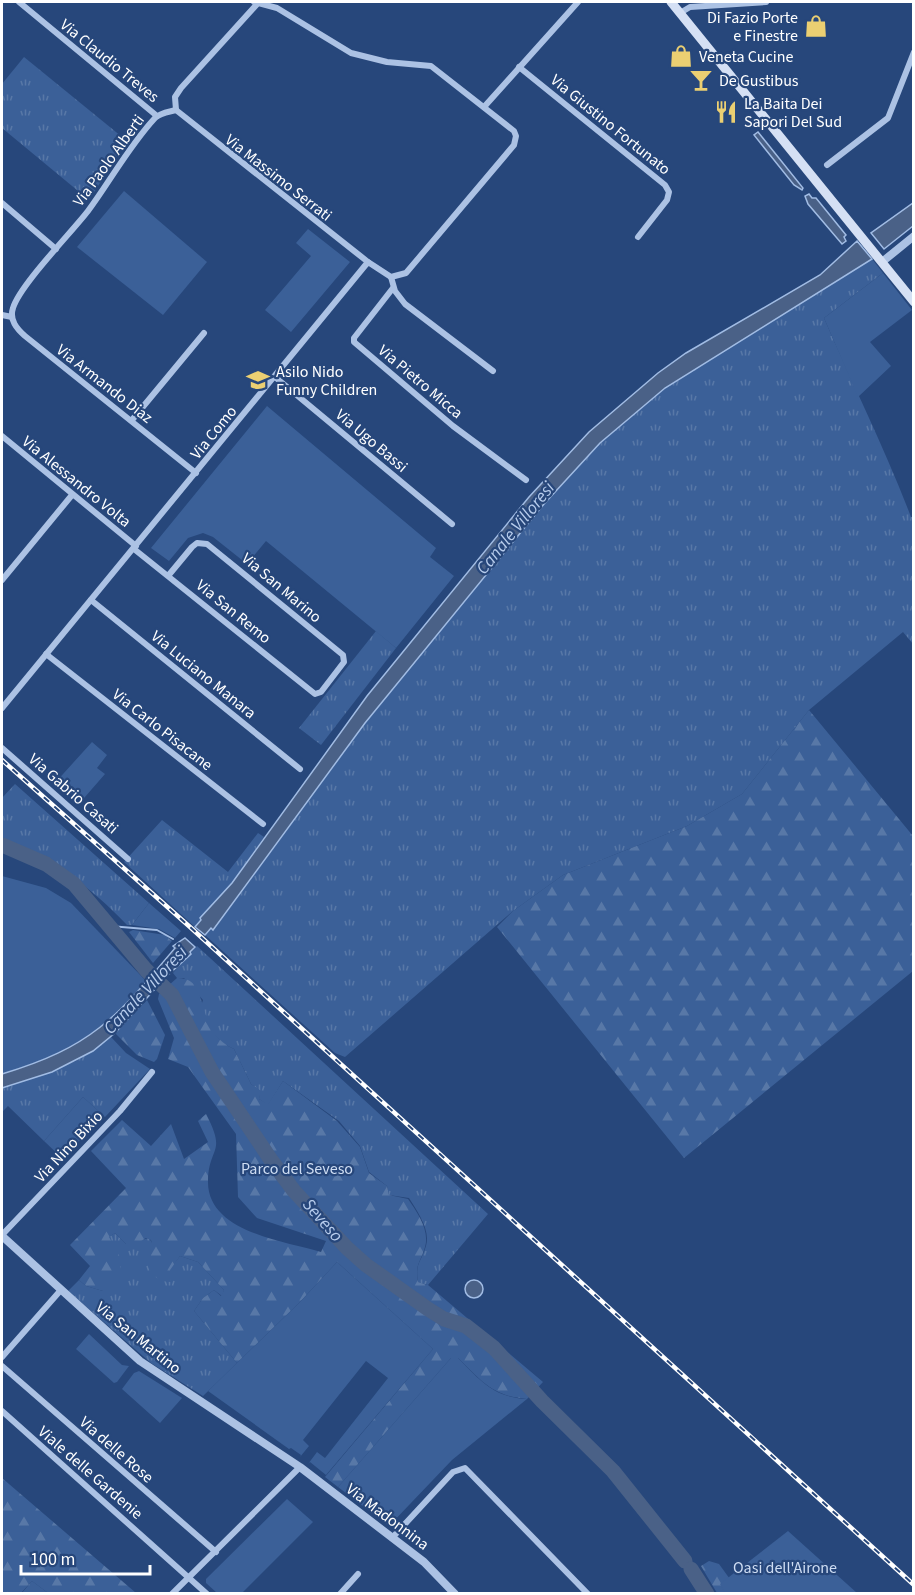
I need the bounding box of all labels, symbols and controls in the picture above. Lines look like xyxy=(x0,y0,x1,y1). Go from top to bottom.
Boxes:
place label: Di Fazio Porte e Finestre xyxy=(707,7,798,47)
shop icon: Di Fazio Porte e Finestre xyxy=(803,13,829,39)
street label: Via Claudio Treves xyxy=(55,14,164,108)
shop icon: Veneta Cucine xyxy=(668,43,694,69)
place label: Veneta Cucine xyxy=(699,46,793,68)
bar icon: De Gustibus xyxy=(688,67,714,93)
street label: Via Giustino Fortunato xyxy=(546,69,675,180)
place label: De Gustibus xyxy=(719,70,799,92)
place label: La Baita Dei Sapori Del Sud xyxy=(744,93,842,133)
restaurant icon: La Baita Dei Sapori Del Sud xyxy=(713,99,739,125)
street label: Via Paolo Alberti xyxy=(68,110,150,211)
street label: Via Massimo Serrati xyxy=(220,129,336,226)
street label: Via Armando Diaz xyxy=(51,339,157,429)
street label: Via Pietro Micca xyxy=(373,340,467,424)
place label: Asilo Nido Funny Children xyxy=(276,361,377,401)
school or university icon: Asilo Nido Funny Children xyxy=(245,367,271,393)
street label: Via Como xyxy=(185,401,242,464)
street label: Via Ugo Bassi xyxy=(331,404,412,478)
street label: Via Alessandro Volta xyxy=(17,431,136,533)
water label: Canale Villoresi xyxy=(470,476,561,580)
street label: Via San Marino xyxy=(237,548,326,628)
street label: Via San Remo xyxy=(191,575,276,649)
street label: Via Luciano Manara xyxy=(146,625,261,724)
street label: Via Carlo Pisacane xyxy=(108,684,217,776)
street label: Via Gabrio Casati xyxy=(24,748,123,839)
water label: Canale Villoresi xyxy=(98,940,193,1040)
street label: Via Nino Bixio xyxy=(30,1106,108,1188)
park label: Parco del Seveso xyxy=(241,1158,353,1180)
water label: Seveso xyxy=(297,1193,349,1248)
street label: Via San Martino xyxy=(91,1296,186,1379)
street label: Via delle Rose xyxy=(74,1411,158,1488)
street label: Viale delle Gardenie xyxy=(33,1421,148,1525)
street label: Via Madonnina xyxy=(341,1478,434,1555)
scale bar xyxy=(21,1538,150,1576)
text: 100 m xyxy=(30,1547,75,1572)
park label: Oasi dell'Airone xyxy=(733,1557,837,1579)

